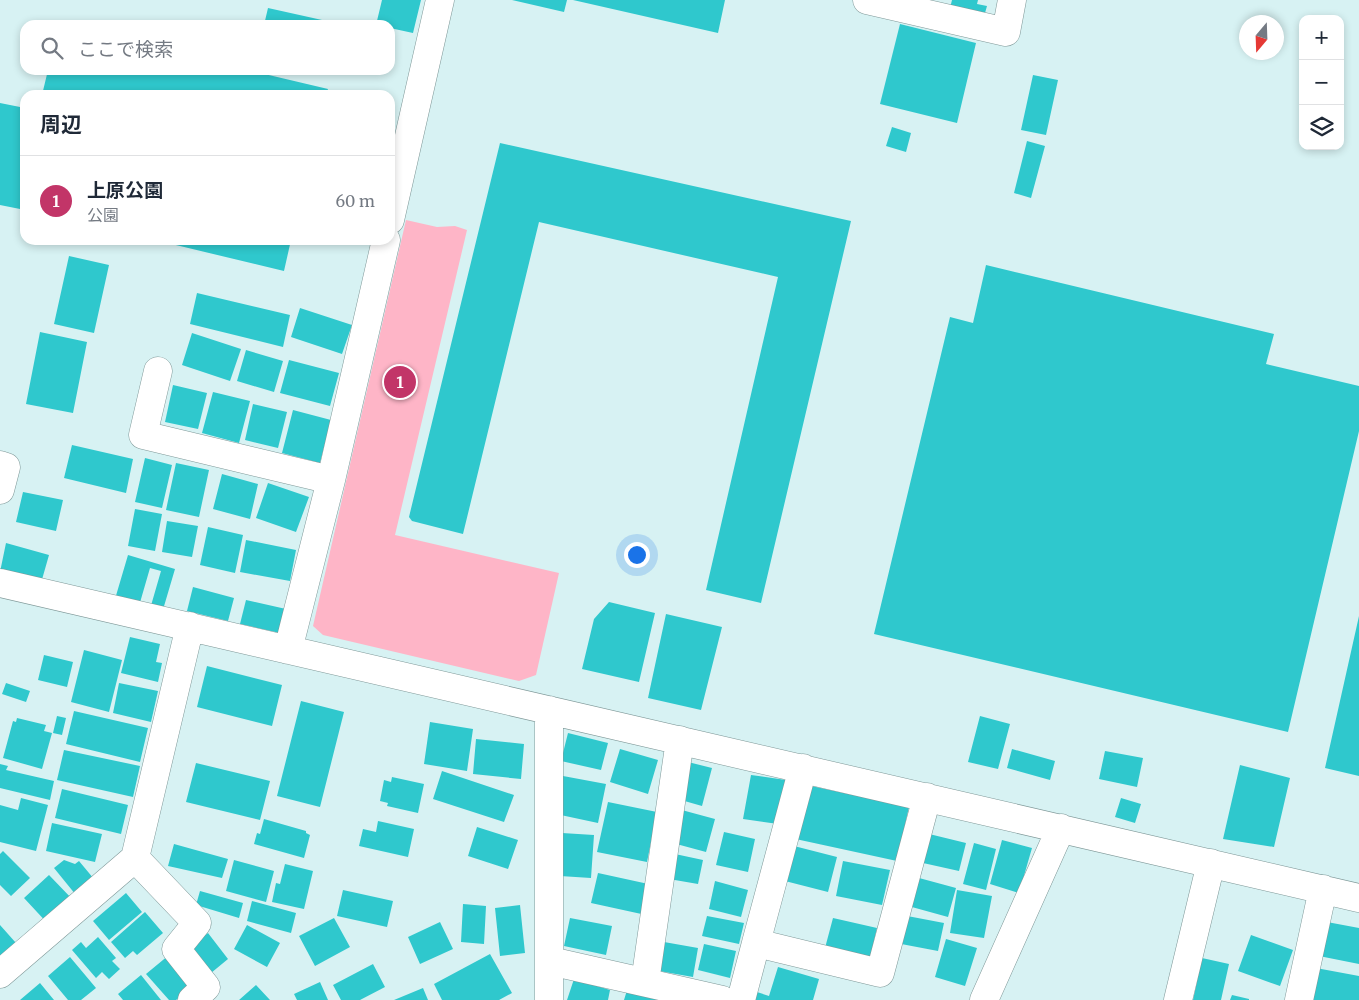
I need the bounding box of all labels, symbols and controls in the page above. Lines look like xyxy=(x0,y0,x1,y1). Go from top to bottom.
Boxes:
north arrow xyxy=(1239,15,1284,60)
map controls xyxy=(1299,15,1344,150)
button: + xyxy=(1299,15,1344,60)
search box xyxy=(20,20,395,75)
icon: search xyxy=(38,34,66,62)
text: ここで検索 xyxy=(78,37,173,61)
button: − xyxy=(1299,60,1344,105)
button: layers xyxy=(1299,105,1344,150)
text: 周辺 xyxy=(40,111,82,138)
text: 上原公園 xyxy=(87,178,163,202)
text: 1 xyxy=(52,191,60,211)
text: 60 m xyxy=(335,191,375,211)
text: 公園 xyxy=(87,205,119,225)
pin: 1 xyxy=(384,363,416,401)
your location xyxy=(624,542,650,568)

